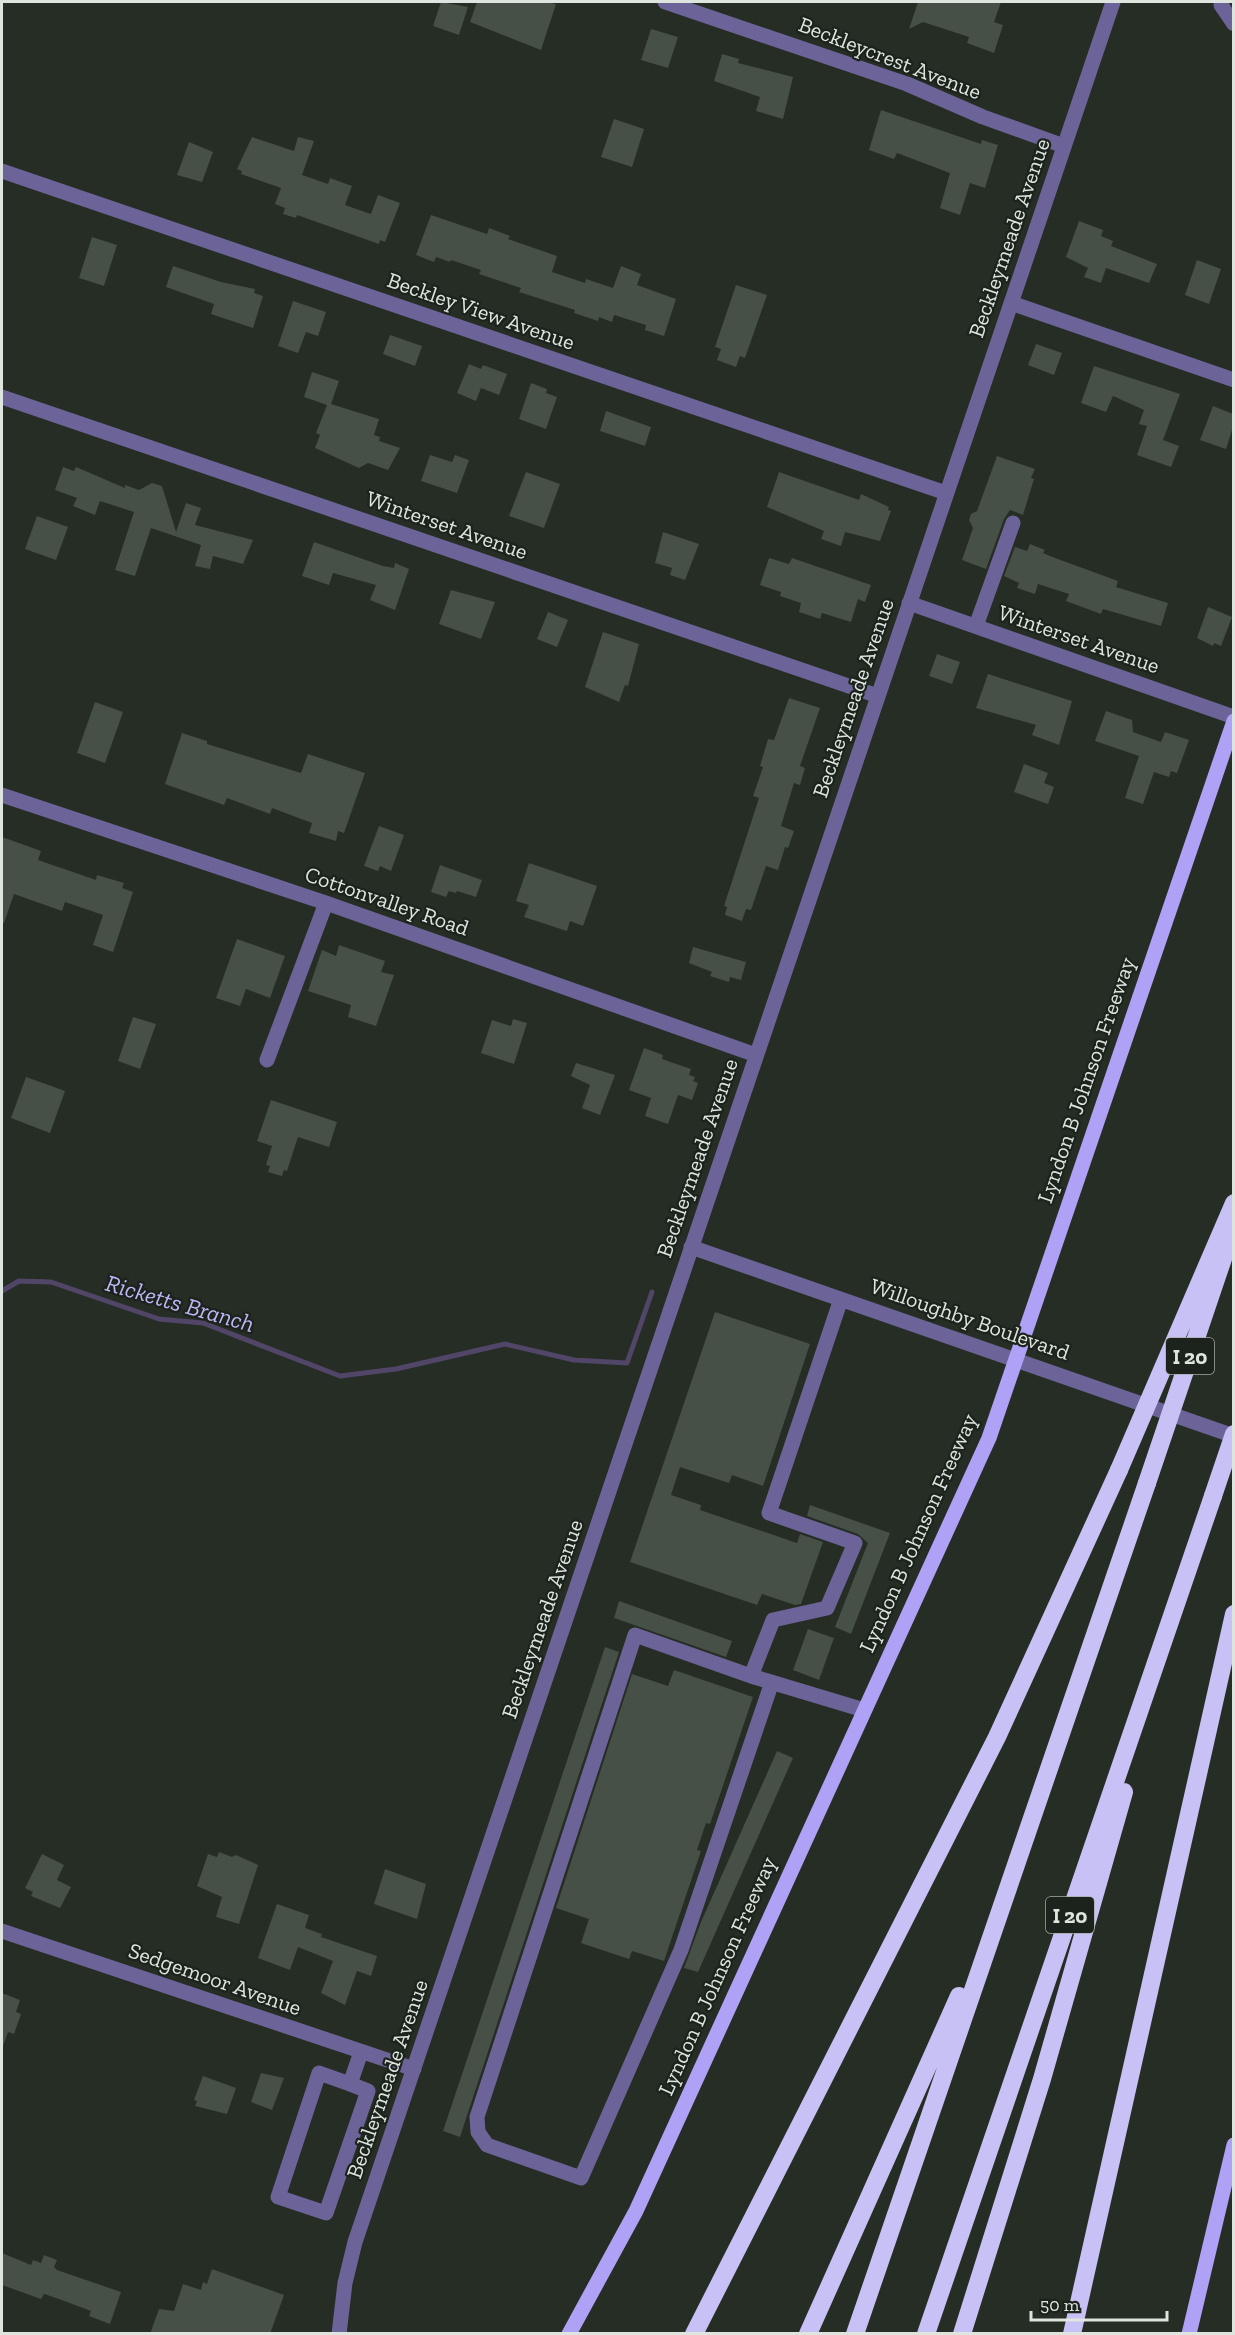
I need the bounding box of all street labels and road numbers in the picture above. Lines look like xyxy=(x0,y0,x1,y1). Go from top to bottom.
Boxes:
street label: Beckleycrest Avenue xyxy=(795,11,985,105)
street label: Beckleymeade Avenue xyxy=(962,135,1056,341)
street label: Beckley View Avenue xyxy=(384,266,578,356)
street label: Winterset Avenue xyxy=(363,485,531,565)
street label: Beckleymeade Avenue xyxy=(806,595,900,801)
street label: Winterset Avenue xyxy=(995,599,1163,679)
street label: Cottonvalley Road xyxy=(301,860,473,942)
street label: Lyndon B Johnson Freeway xyxy=(1031,953,1141,1207)
street label: Beckleymeade Avenue xyxy=(650,1055,744,1261)
street label: Willoughby Boulevard xyxy=(867,1272,1073,1366)
road number: I 20 xyxy=(1166,1338,1214,1374)
street label: Lyndon B Johnson Freeway xyxy=(853,1409,983,1656)
street label: Beckleymeade Avenue xyxy=(495,1516,589,1722)
street label: Lyndon B Johnson Freeway xyxy=(652,1852,782,2099)
road number: I 20 xyxy=(1046,1897,1094,1933)
street label: Sedgemoor Avenue xyxy=(125,1937,305,2021)
street label: Beckleymeade Avenue xyxy=(340,1976,434,2182)

